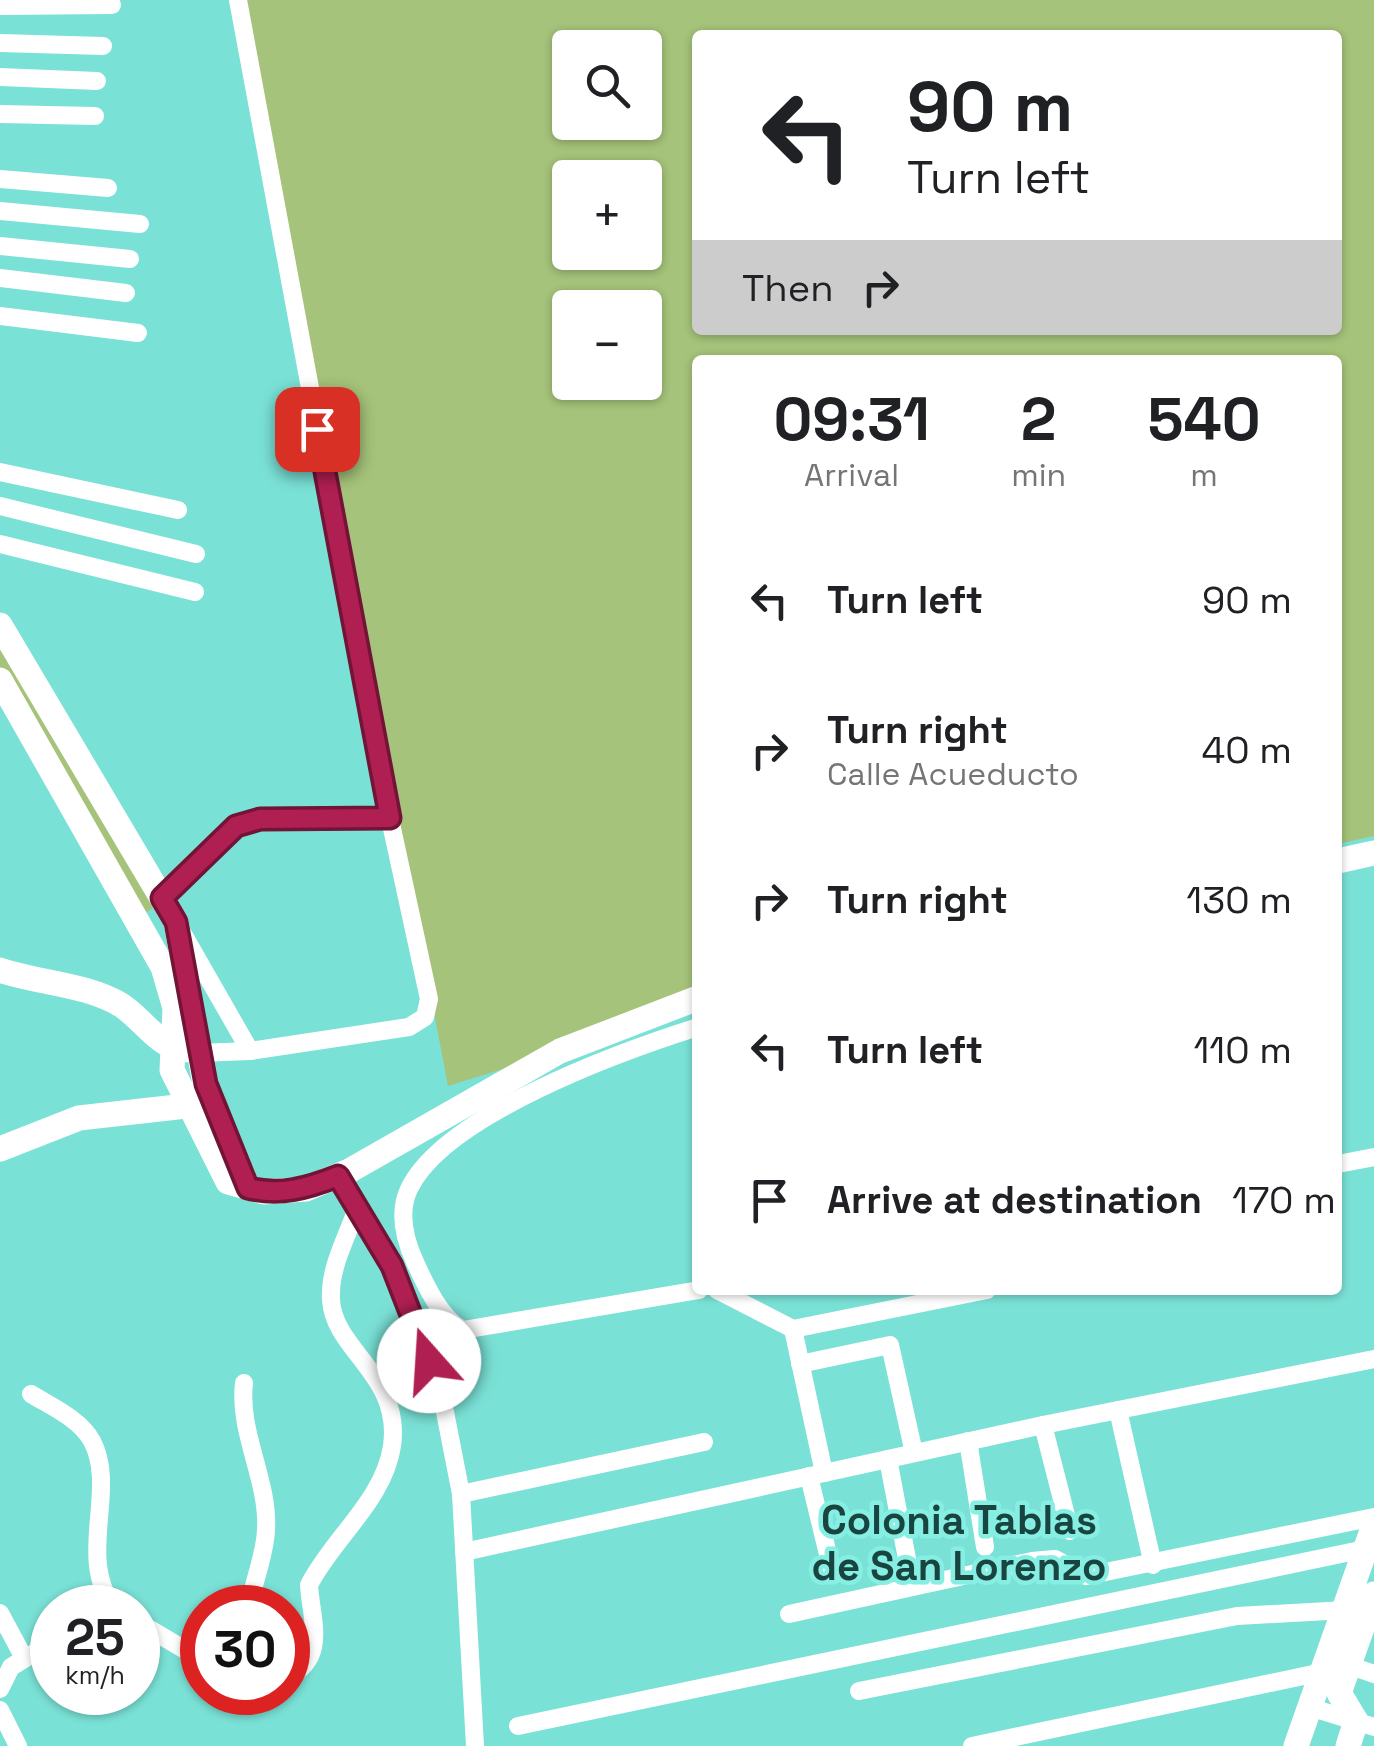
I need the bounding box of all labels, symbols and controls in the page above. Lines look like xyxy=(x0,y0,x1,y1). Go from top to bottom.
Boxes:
map controls xyxy=(552,30,662,400)
button: search xyxy=(552,30,662,140)
text: 90 m xyxy=(907,62,1073,151)
icon: left xyxy=(742,70,872,200)
text: Turn left xyxy=(907,149,1090,206)
button: + xyxy=(552,160,662,270)
icon: right xyxy=(853,260,908,315)
text: Then xyxy=(742,264,833,312)
button: − xyxy=(552,290,662,400)
text: 09:31 xyxy=(773,381,930,458)
text: 2 xyxy=(1021,381,1056,458)
text: 540 xyxy=(1148,381,1261,458)
pin xyxy=(275,387,360,472)
icon: arrive xyxy=(290,402,345,457)
text: Arrival xyxy=(804,455,899,495)
text: min xyxy=(1011,455,1066,495)
text: m xyxy=(1190,455,1218,495)
icon: left xyxy=(742,573,797,628)
text: Turn left xyxy=(827,576,983,624)
text: 90 m xyxy=(1202,576,1292,624)
text: Turn right xyxy=(827,706,1008,754)
icon: right xyxy=(742,723,797,778)
text: 40 m xyxy=(1201,726,1292,774)
text: Calle Acueducto xyxy=(827,754,1079,794)
icon: right xyxy=(742,873,797,928)
text: Turn right xyxy=(827,876,1008,924)
text: 130 m xyxy=(1186,876,1292,924)
icon: left xyxy=(742,1023,797,1078)
text: Turn left xyxy=(827,1026,983,1074)
text: 110 m xyxy=(1193,1026,1292,1074)
icon: arrive xyxy=(742,1173,797,1228)
text: Arrive at destination xyxy=(827,1176,1202,1224)
text: 170 m xyxy=(1232,1176,1336,1224)
position arrow xyxy=(377,1309,481,1413)
district label: Colonia Tablas de San Lorenzo xyxy=(812,1495,1106,1592)
speed limit sign: 30 xyxy=(180,1585,310,1715)
text: 25 xyxy=(65,1606,125,1670)
text: km/h xyxy=(65,1659,125,1691)

